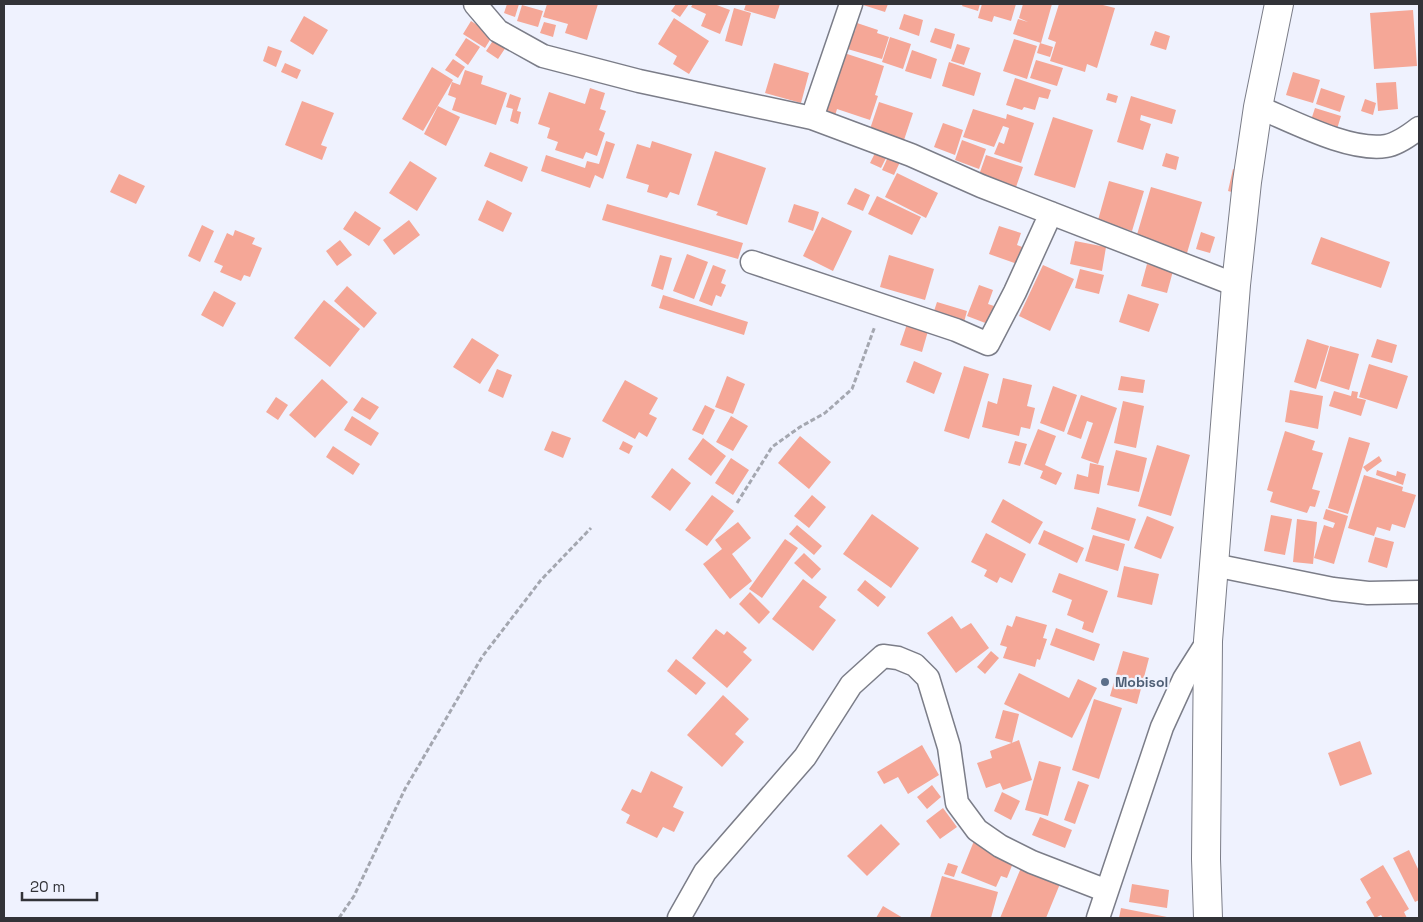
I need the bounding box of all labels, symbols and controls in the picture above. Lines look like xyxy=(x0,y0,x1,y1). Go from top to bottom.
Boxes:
place label: Mobisol xyxy=(1115,673,1168,691)
marker: Mobisol xyxy=(1099,676,1111,688)
scale bar xyxy=(22,870,98,902)
text: 20 m xyxy=(30,877,65,896)

